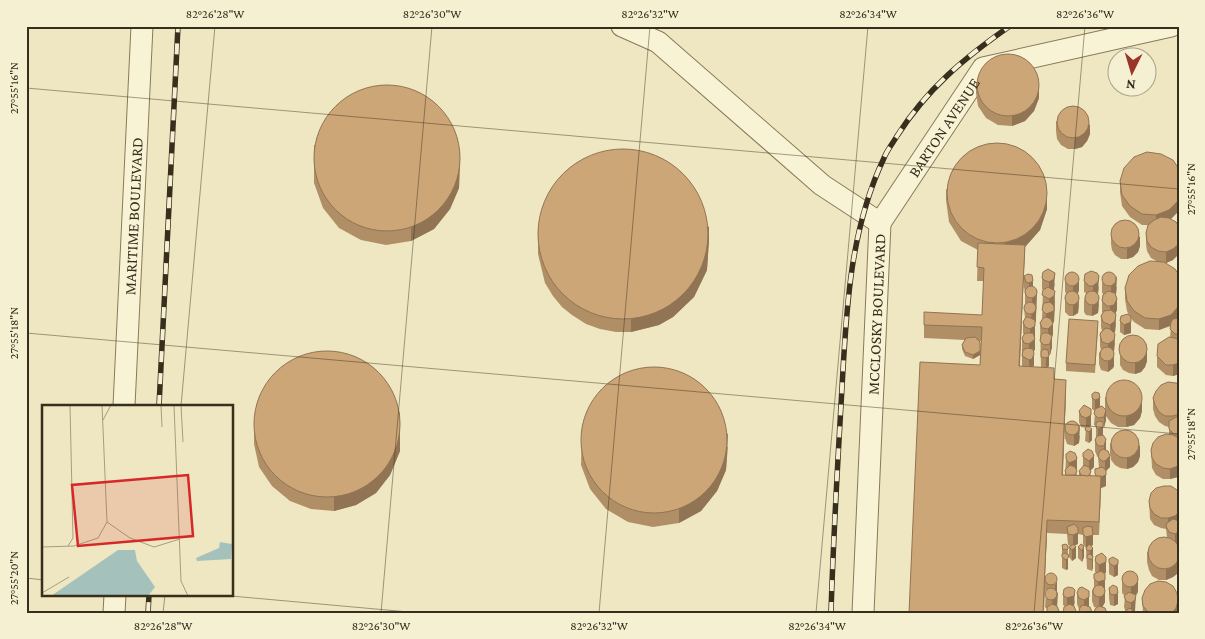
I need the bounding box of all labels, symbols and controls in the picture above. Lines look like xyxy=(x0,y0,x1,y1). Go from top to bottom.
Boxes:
text: 82°26'28"W xyxy=(186,7,244,21)
text: 82°26'30"W xyxy=(403,7,461,21)
text: 82°26'32"W xyxy=(621,7,679,21)
text: 82°26'34"W xyxy=(839,7,897,21)
text: 82°26'36"W xyxy=(1056,7,1114,21)
north arrow xyxy=(1108,48,1158,98)
text: 27°55'16"N xyxy=(7,62,21,114)
street label: BARTON AVENUE xyxy=(905,74,983,180)
text: N xyxy=(1125,77,1136,93)
street label: MARITIME BOULEVARD xyxy=(121,137,145,296)
text: 27°55'16"N xyxy=(1184,163,1198,215)
street label: MCCLOSKY BOULEVARD xyxy=(864,233,888,395)
text: 27°55'18"N xyxy=(7,307,21,359)
inset map xyxy=(42,405,234,596)
text: 27°55'18"N xyxy=(1184,408,1198,460)
text: 27°55'20"N xyxy=(7,551,21,605)
text: 82°26'28"W xyxy=(134,619,192,633)
text: 82°26'30"W xyxy=(352,619,410,633)
text: 82°26'32"W xyxy=(570,619,628,633)
text: 82°26'34"W xyxy=(788,619,846,633)
text: 82°26'36"W xyxy=(1005,619,1063,633)

